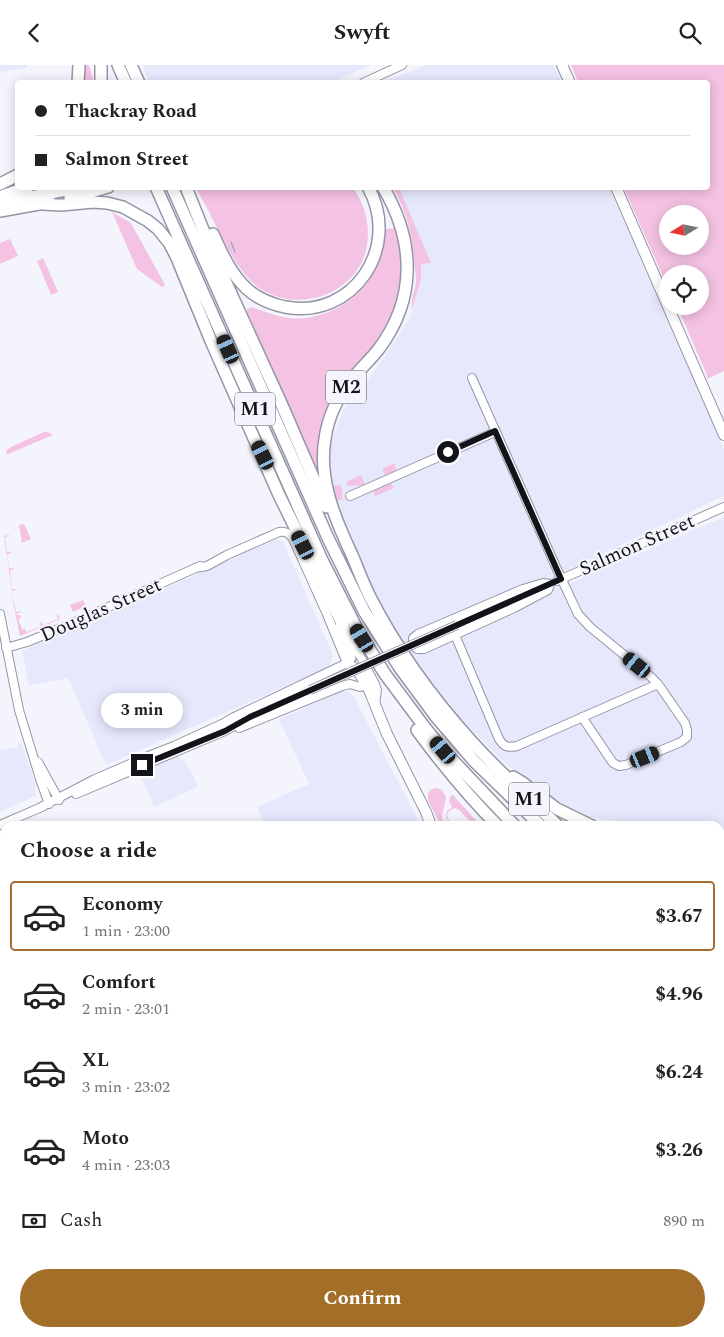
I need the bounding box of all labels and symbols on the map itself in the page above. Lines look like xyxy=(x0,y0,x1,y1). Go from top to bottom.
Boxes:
north arrow xyxy=(659,205,709,255)
car xyxy=(215,332,240,366)
road number: M2 xyxy=(326,371,366,403)
road number: M1 xyxy=(235,393,275,425)
car xyxy=(249,438,276,472)
route start xyxy=(437,441,459,463)
street label: Salmon Street xyxy=(574,506,700,584)
car xyxy=(289,528,316,562)
street label: Douglas Street xyxy=(36,570,166,650)
car xyxy=(347,621,376,655)
car xyxy=(620,650,653,680)
callout: 3 min xyxy=(101,693,183,727)
car xyxy=(427,734,458,766)
car xyxy=(628,744,661,770)
route end xyxy=(131,754,153,776)
road number: M1 xyxy=(509,783,549,816)

